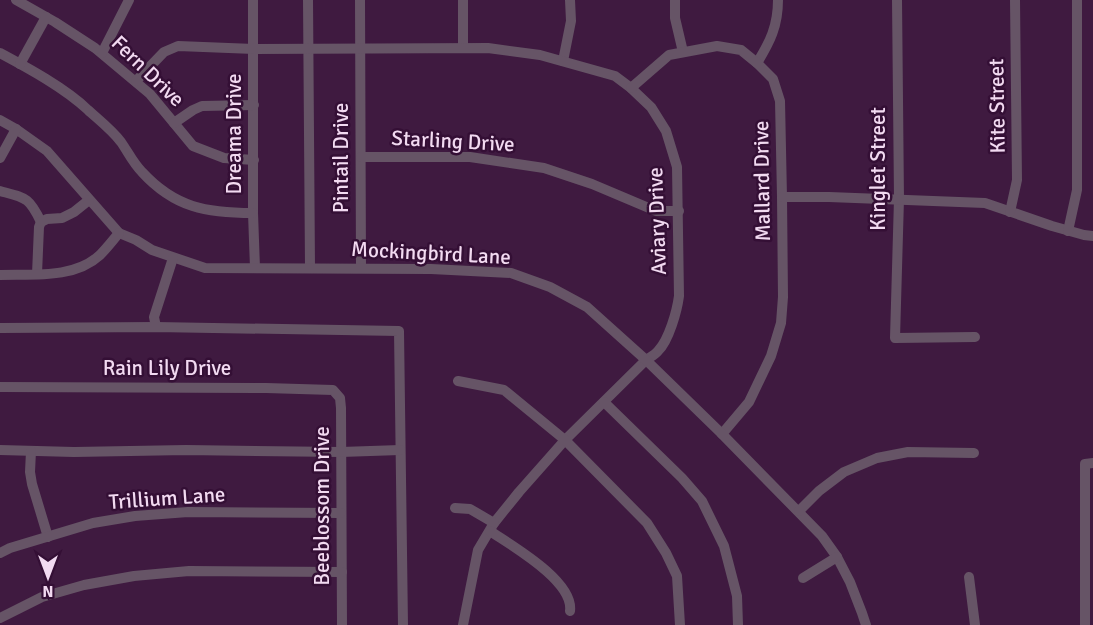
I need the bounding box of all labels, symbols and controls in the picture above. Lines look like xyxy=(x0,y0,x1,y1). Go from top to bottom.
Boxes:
street label: Fern Drive xyxy=(106,30,190,112)
street label: Kite Street xyxy=(983,58,1011,154)
street label: Dreama Drive xyxy=(221,73,247,195)
street label: Pintail Drive xyxy=(328,103,354,213)
street label: Kinglet Street xyxy=(865,107,891,231)
street label: Mallard Drive xyxy=(748,120,776,242)
street label: Starling Drive xyxy=(391,125,515,157)
street label: Aviary Drive xyxy=(642,167,672,275)
street label: Mockingbird Lane xyxy=(351,236,511,270)
street label: Rain Lily Drive xyxy=(103,355,231,381)
street label: Beeblossom Drive xyxy=(309,426,335,586)
street label: Trillium Lane xyxy=(108,481,226,515)
north arrow xyxy=(18,547,78,607)
text: N xyxy=(42,581,54,601)

